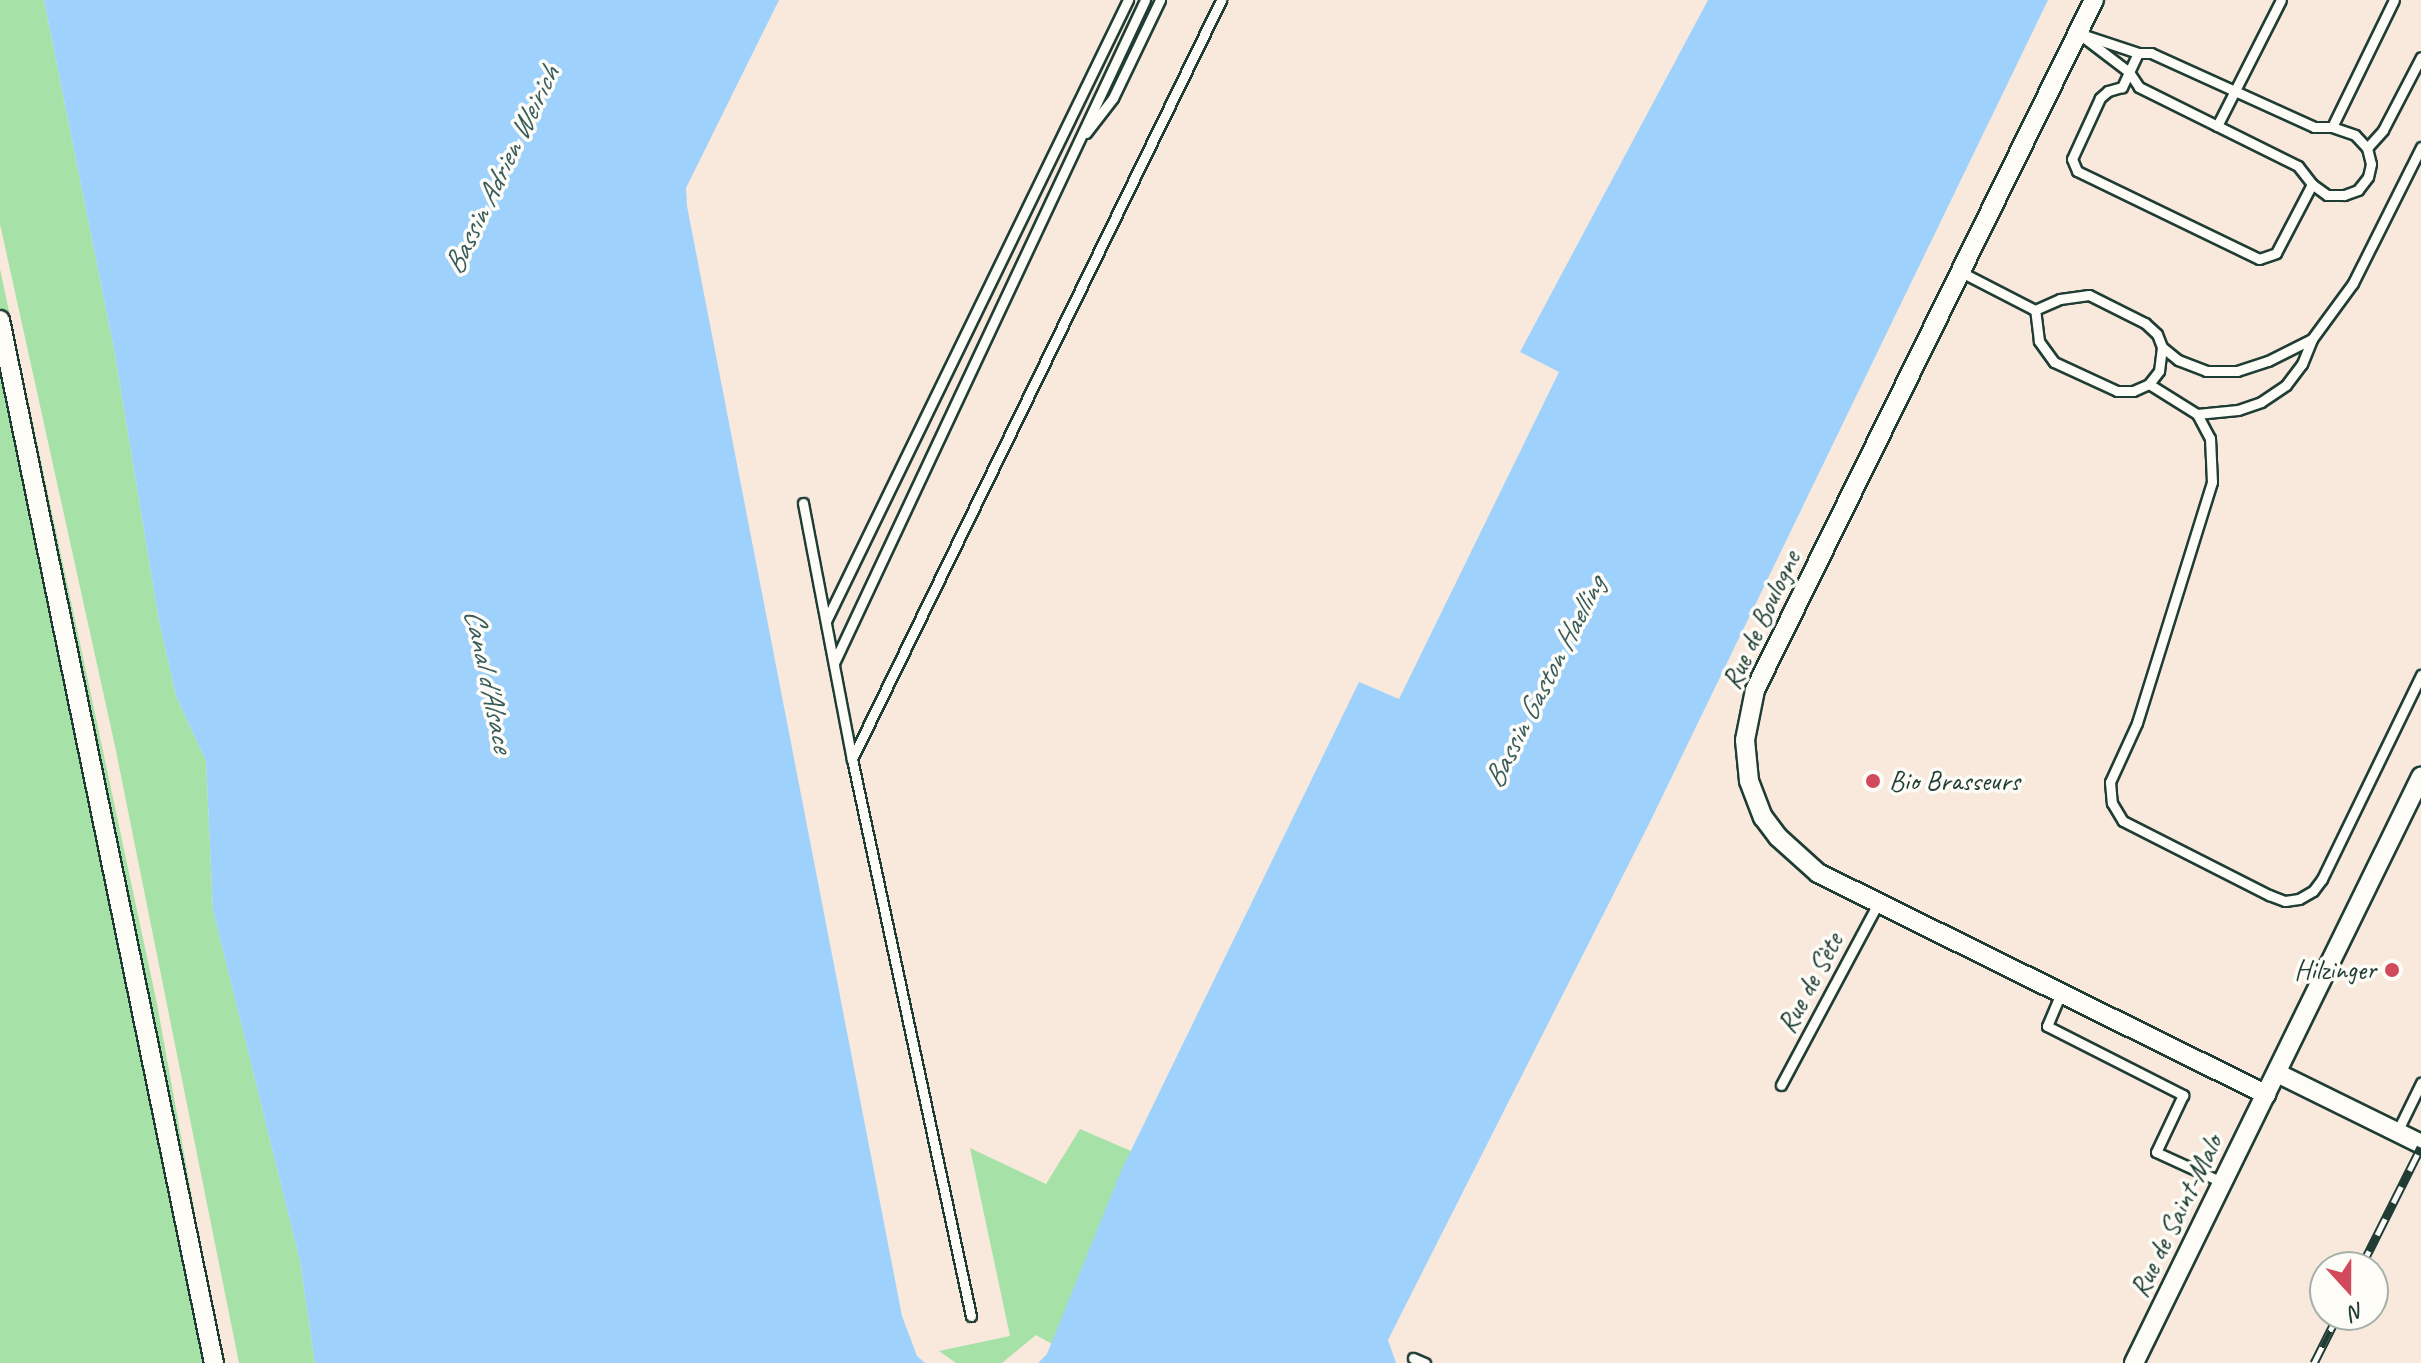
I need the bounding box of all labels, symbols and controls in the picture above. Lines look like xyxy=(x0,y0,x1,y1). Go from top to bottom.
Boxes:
water label: Bassin Adrien Weirich xyxy=(435,60,567,280)
street label: Rue de Boulogne xyxy=(1714,546,1808,694)
water label: Bassin Gaston Haelling xyxy=(1475,569,1613,795)
water label: Canal d'Alsace xyxy=(456,605,522,755)
place label: Bio Brasseurs xyxy=(1889,764,2021,798)
marker: Bio Brasseurs xyxy=(1864,772,1882,790)
street label: Rue de Sète xyxy=(1770,927,1850,1039)
place label: Hilzinger xyxy=(2294,953,2376,987)
marker: Hilzinger xyxy=(2383,961,2401,979)
street label: Rue de Saint-Malo xyxy=(2122,1129,2230,1303)
north arrow xyxy=(2309,1251,2389,1331)
text: N xyxy=(2346,1296,2368,1327)

